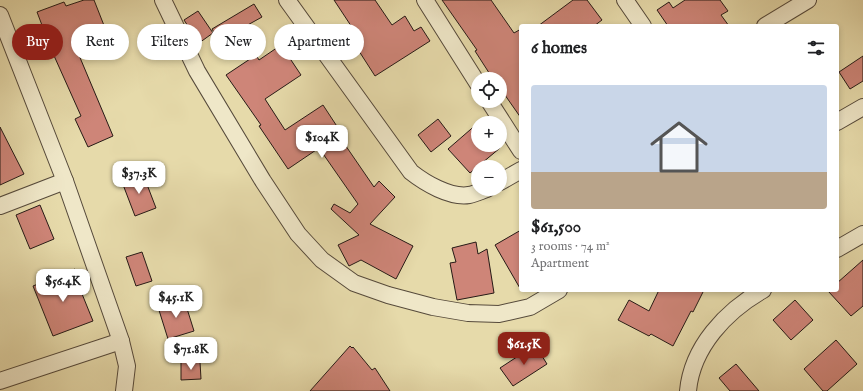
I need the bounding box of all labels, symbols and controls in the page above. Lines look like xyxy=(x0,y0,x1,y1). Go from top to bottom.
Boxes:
chip: Buy xyxy=(12,24,63,60)
chip: Rent xyxy=(71,24,129,60)
chip: Filters xyxy=(137,24,202,60)
chip: New xyxy=(210,24,266,60)
chip: Apartment xyxy=(274,24,364,60)
icon: filters xyxy=(805,37,827,59)
text: 6 homes xyxy=(531,38,587,59)
map controls xyxy=(471,72,507,196)
button: locate xyxy=(471,72,507,108)
icon: home xyxy=(643,111,715,183)
button: + xyxy=(471,116,507,152)
pin: $104K xyxy=(294,125,350,159)
text: $104K xyxy=(305,129,339,146)
button: − xyxy=(471,160,507,196)
pin: $37.3K xyxy=(106,161,172,195)
text: $37.3K xyxy=(121,165,157,182)
text: $61,500 xyxy=(531,217,581,238)
text: 3 rooms · 74 m² xyxy=(531,238,610,255)
text: Apartment xyxy=(531,255,589,272)
pin: $56.4K xyxy=(30,269,96,303)
text: $56.4K xyxy=(45,273,81,290)
pin: $45.1K xyxy=(143,285,209,319)
text: $45.1K xyxy=(158,289,194,306)
pin: $61.5K xyxy=(491,332,557,366)
text: $61.5K xyxy=(507,336,541,353)
pin: $71.8K xyxy=(158,337,224,371)
text: $71.8K xyxy=(173,341,209,358)

